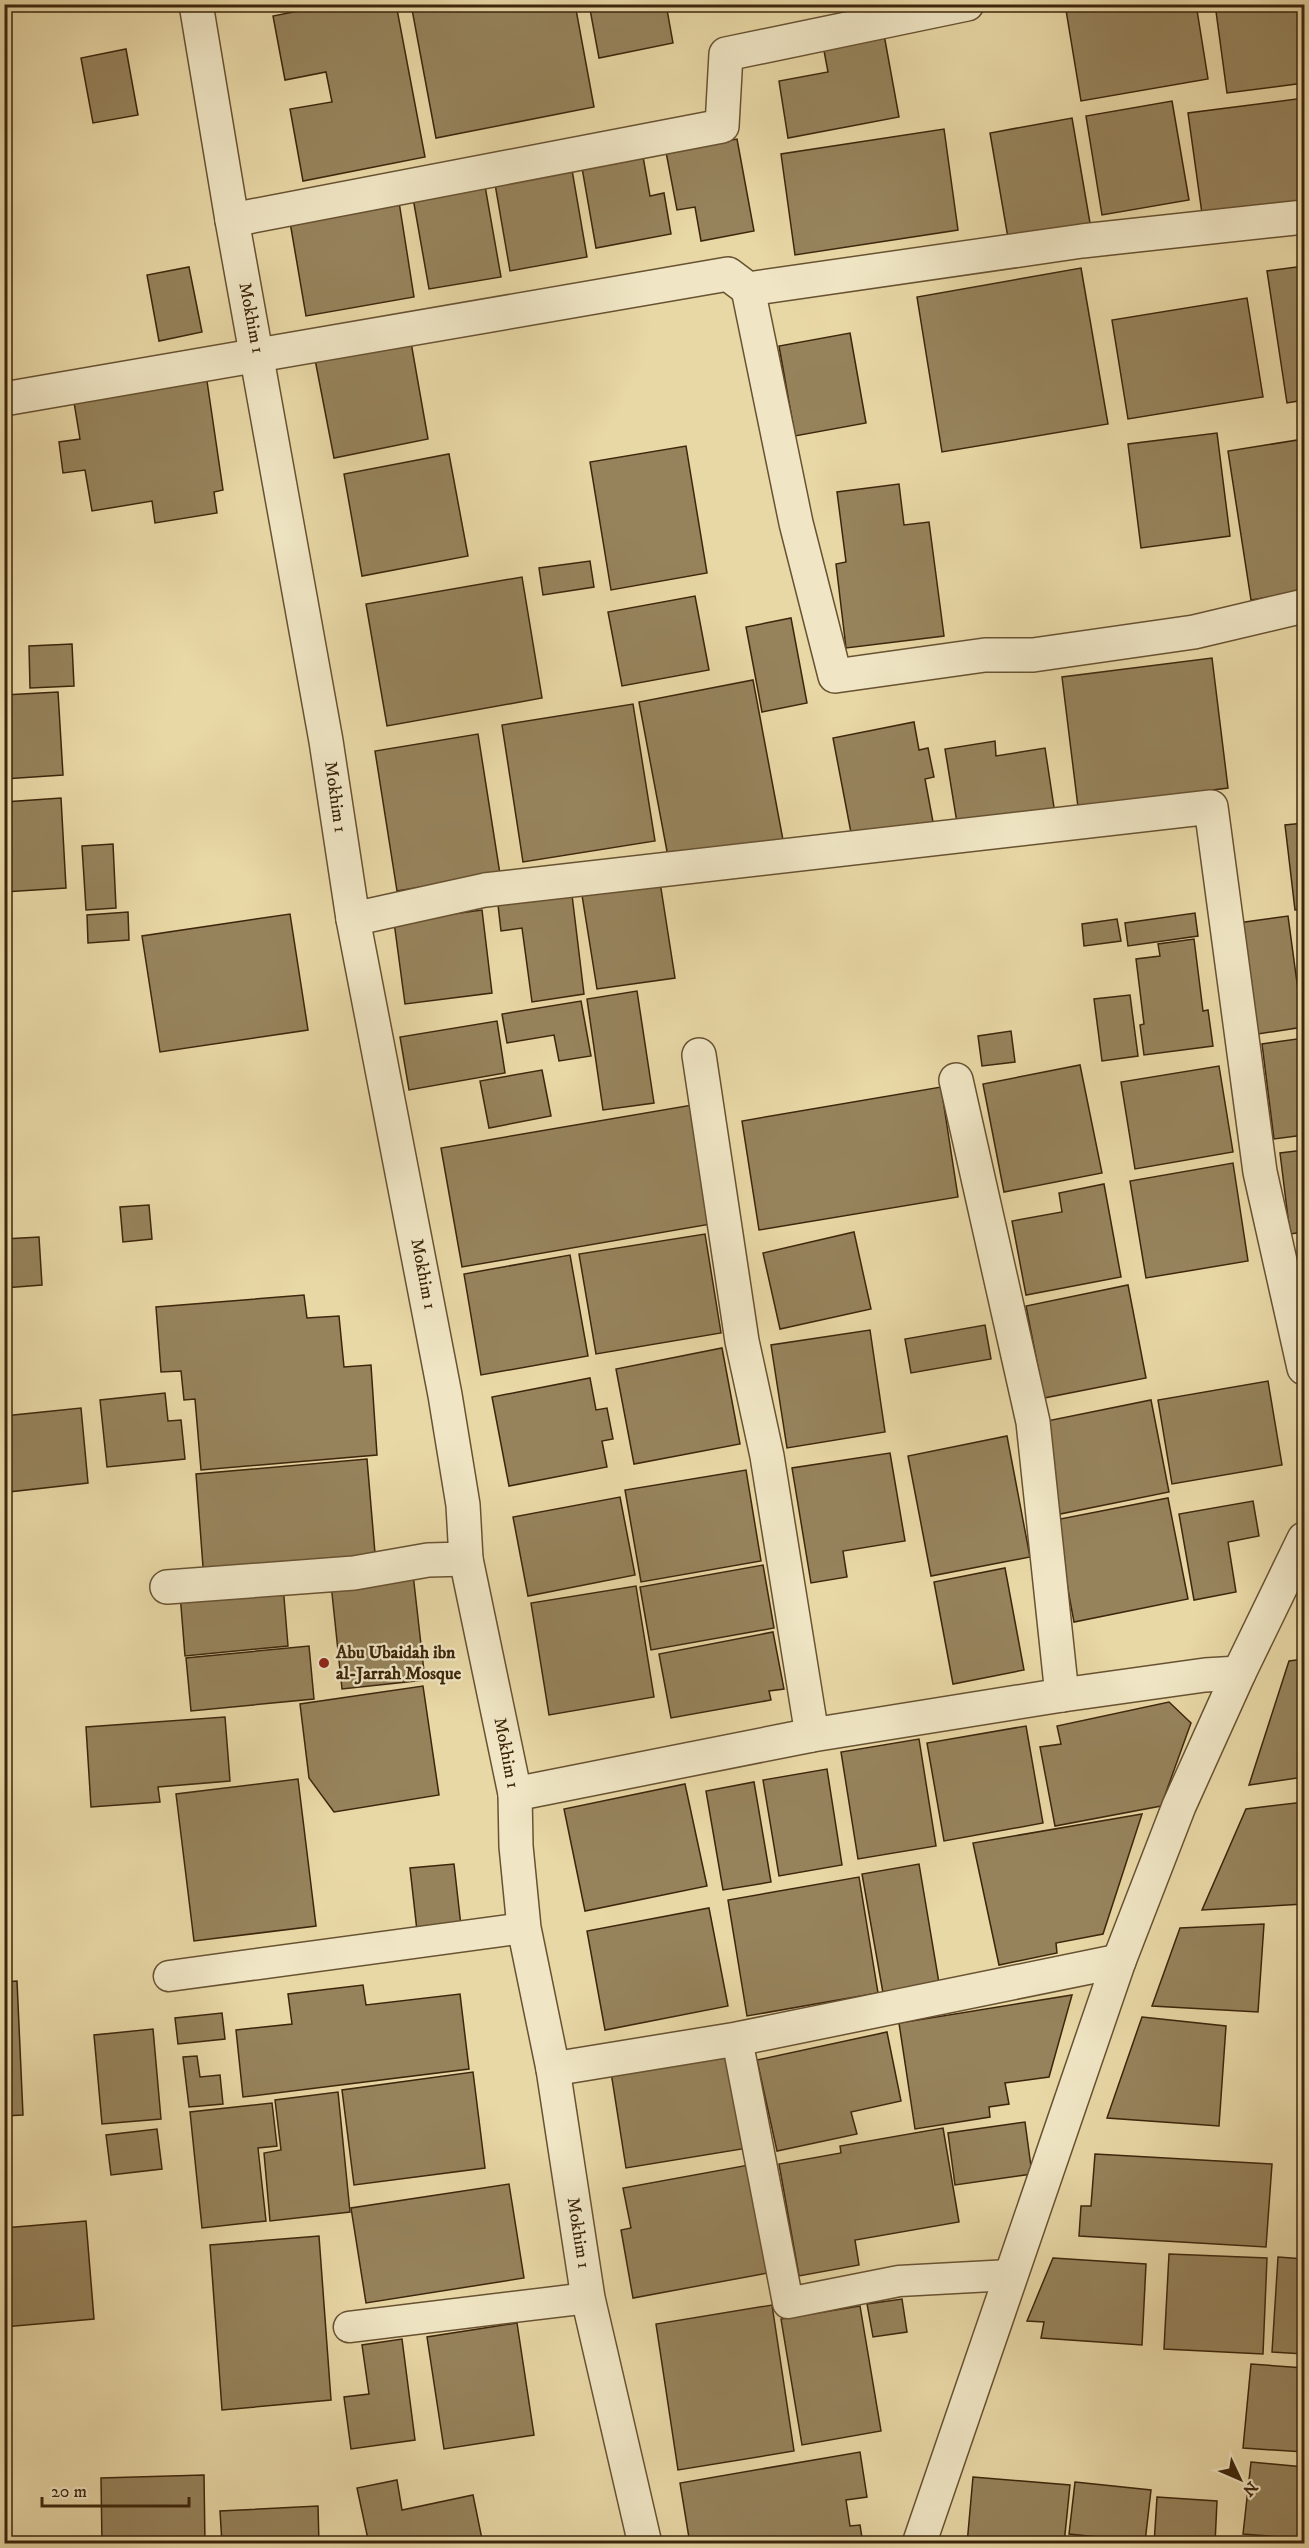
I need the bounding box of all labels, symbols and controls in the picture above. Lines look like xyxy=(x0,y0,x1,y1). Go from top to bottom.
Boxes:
street label: Mokhim 1 xyxy=(233,281,269,355)
street label: Mokhim 1 xyxy=(319,760,351,834)
street label: Mokhim 1 xyxy=(405,1237,441,1311)
place label: Abu Ubaidah ibn al-Jarrah Mosque xyxy=(335,1642,462,1685)
marker: Abu Ubaidah ibn al-Jarrah Mosque xyxy=(317,1656,331,1670)
street label: Mokhim 1 xyxy=(488,1716,524,1790)
street label: Mokhim 1 xyxy=(562,2196,594,2270)
north arrow xyxy=(1210,2449,1270,2509)
scale bar xyxy=(42,2470,189,2508)
text: N xyxy=(1238,2477,1262,2500)
text: 20 m xyxy=(51,2481,87,2503)

